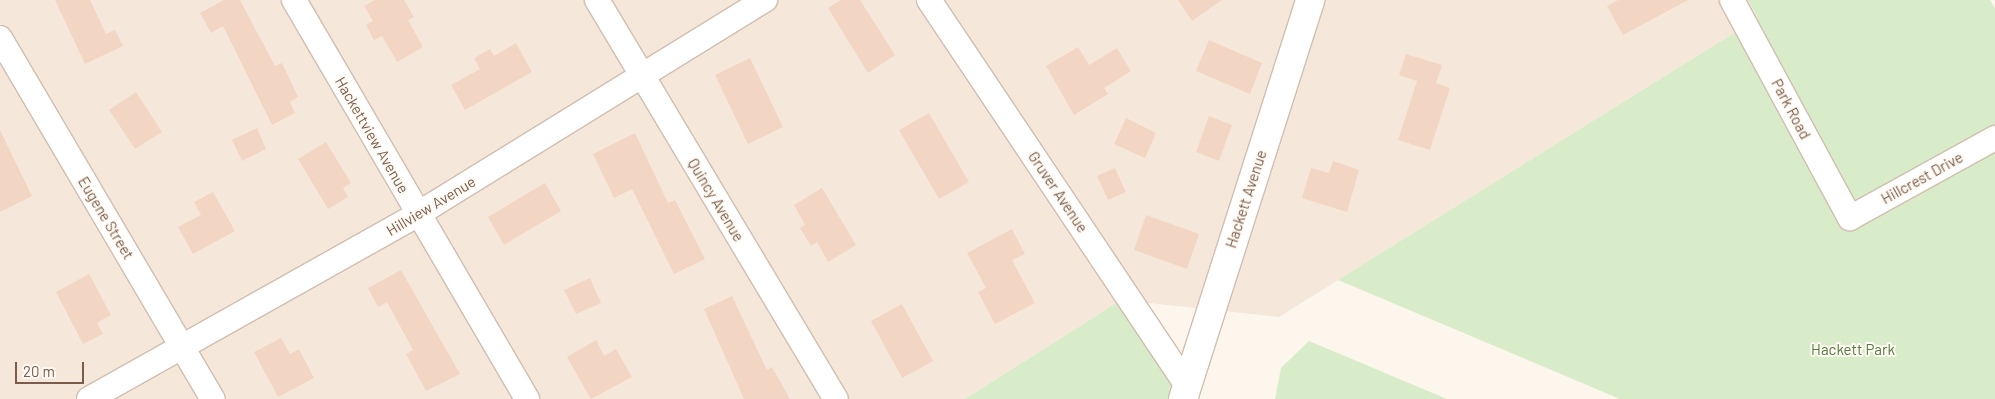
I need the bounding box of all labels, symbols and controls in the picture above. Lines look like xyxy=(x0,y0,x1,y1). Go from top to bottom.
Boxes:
street label: Hackettview Avenue xyxy=(331,74,413,196)
street label: Park Road xyxy=(1768,76,1814,142)
street label: Gruver Avenue xyxy=(1024,148,1092,236)
street label: Hackett Avenue xyxy=(1222,148,1270,250)
street label: Hillcrest Drive xyxy=(1878,148,1966,208)
street label: Quincy Avenue xyxy=(684,155,748,245)
street label: Hillview Avenue xyxy=(383,172,479,240)
street label: Eugene Street xyxy=(74,173,138,263)
park label: Hackett Park xyxy=(1811,341,1895,359)
scale bar xyxy=(18,352,86,384)
text: 20 m xyxy=(23,362,55,380)

